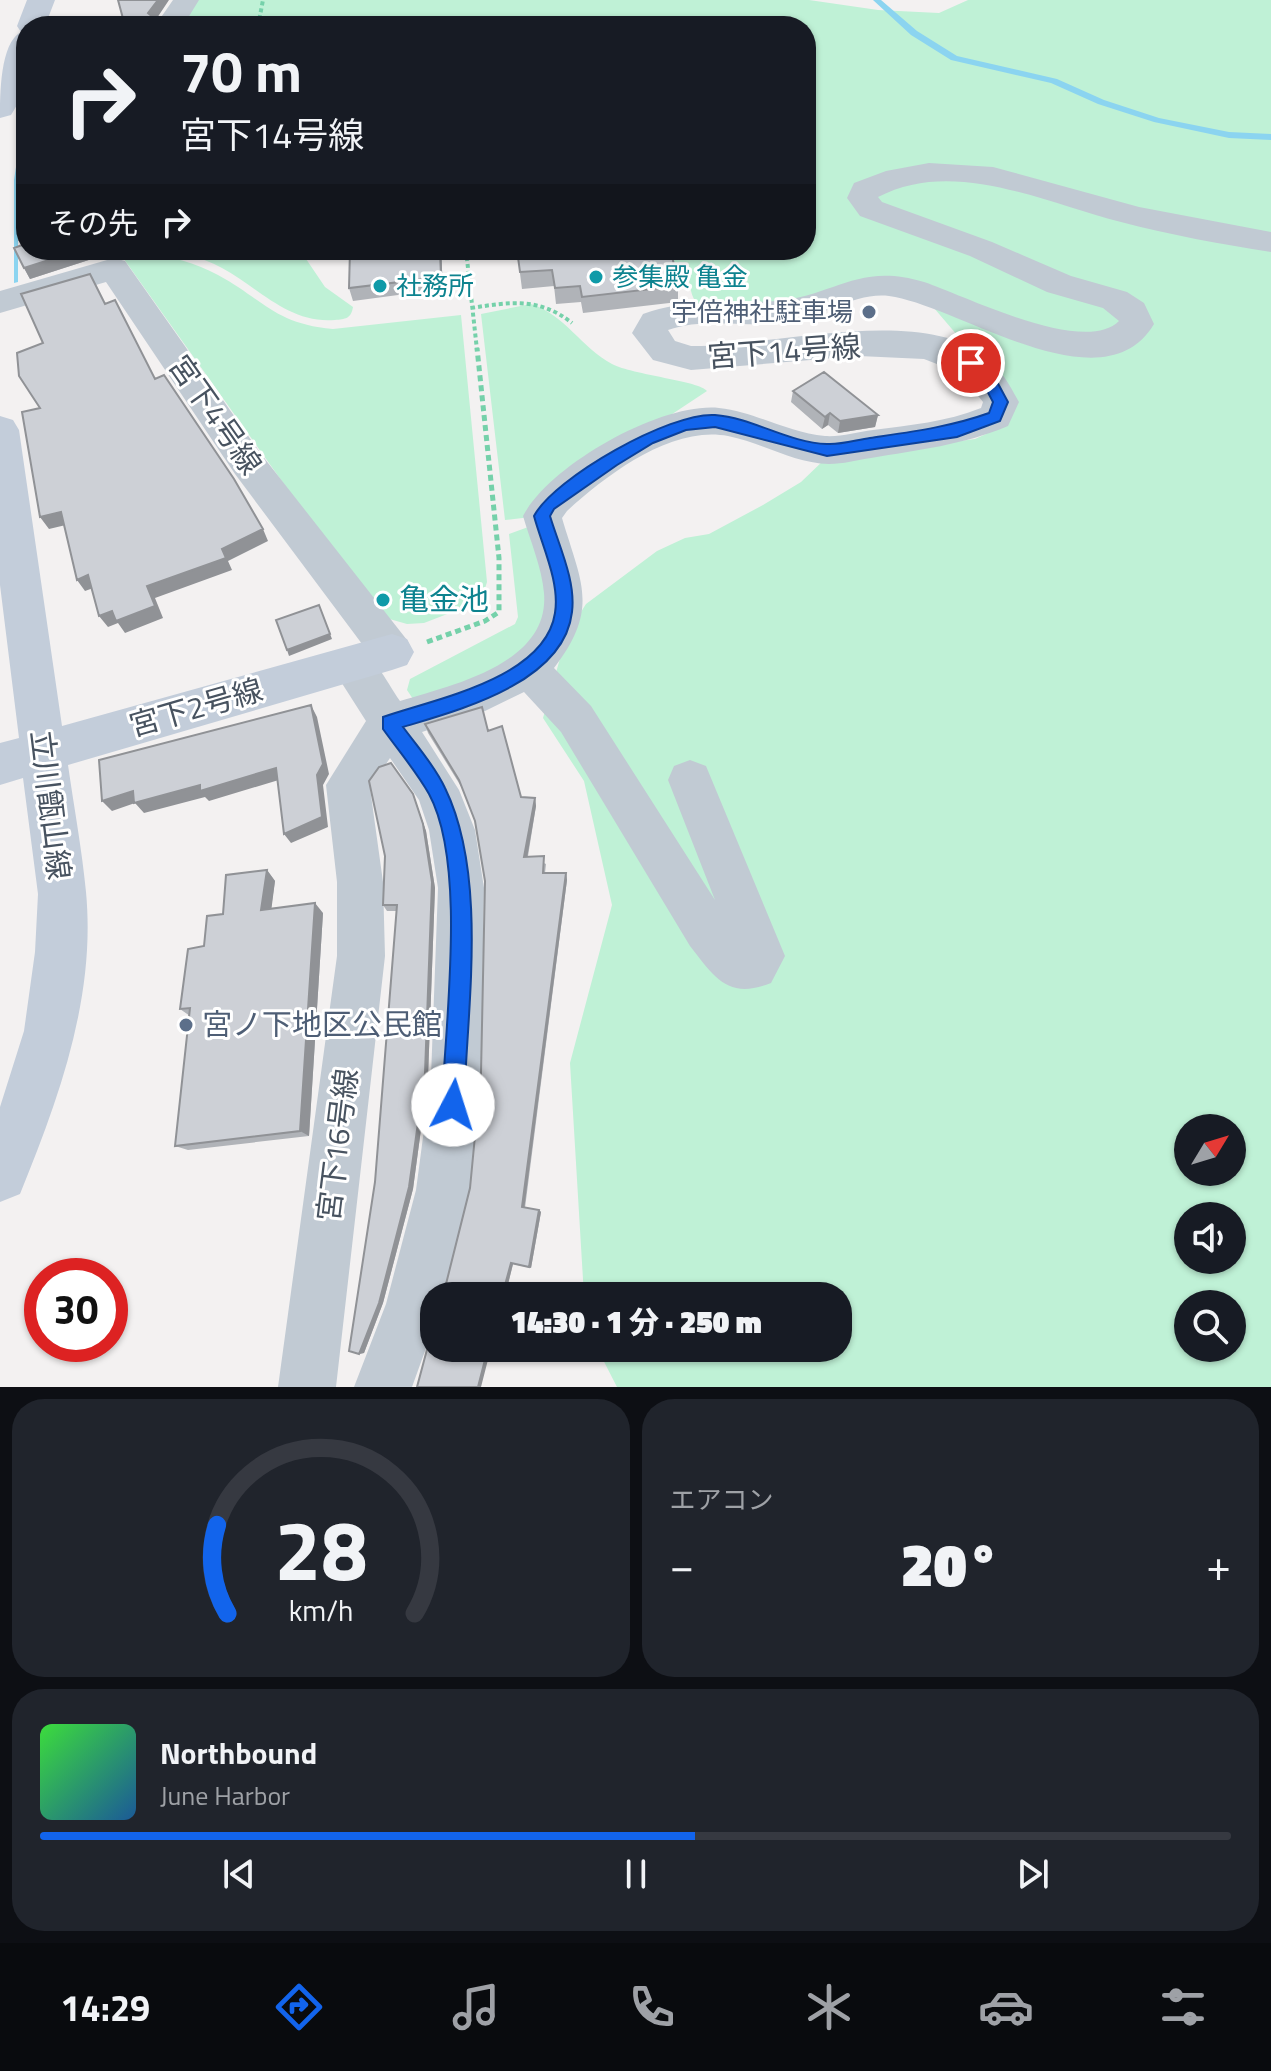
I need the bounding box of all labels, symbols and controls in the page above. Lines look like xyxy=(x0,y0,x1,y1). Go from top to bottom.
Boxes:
text: 70 m xyxy=(180,29,302,114)
icon: right xyxy=(48,48,152,152)
text: 宮下14号線 xyxy=(180,107,364,162)
text: その先 xyxy=(48,200,138,246)
icon: right xyxy=(154,200,198,244)
place label: 参集殿 亀金 xyxy=(612,257,748,296)
place label: 社務所 xyxy=(396,266,474,305)
marker: 参集殿 亀金 xyxy=(587,268,605,286)
marker: 社務所 xyxy=(371,277,389,295)
place label: 宇倍神社駐車場 xyxy=(671,292,853,331)
marker: 宇倍神社駐車場 xyxy=(860,303,878,321)
street label: 宮下14号線 xyxy=(706,323,862,379)
pin xyxy=(937,329,1005,397)
icon: arrive xyxy=(949,341,993,385)
street label: 宮下4号線 xyxy=(158,345,274,484)
place label: 亀金池 xyxy=(399,576,489,622)
marker: 亀金池 xyxy=(374,591,392,609)
street label: 宮下2号線 xyxy=(124,666,268,748)
street label: 立川甑山線 xyxy=(19,728,83,882)
place label: 宮ノ下地区公民館 xyxy=(202,1001,442,1047)
marker: 宮ノ下地区公民館 xyxy=(177,1016,195,1034)
position arrow xyxy=(411,1063,495,1147)
street label: 宮下16号線 xyxy=(305,1066,369,1224)
north arrow xyxy=(1174,1114,1246,1186)
map controls xyxy=(1174,1114,1246,1362)
button: sound xyxy=(1174,1202,1246,1274)
speed limit sign: 30 xyxy=(24,1258,128,1362)
button: search xyxy=(1174,1290,1246,1362)
text: 14:30 · 1 分 · 250 m xyxy=(510,1299,762,1345)
text: エアコン xyxy=(670,1480,774,1519)
text: 28 xyxy=(274,1486,367,1612)
text: 20° xyxy=(901,1518,1000,1609)
text: − xyxy=(670,1531,694,1598)
text: + xyxy=(1206,1531,1231,1598)
text: km/h xyxy=(288,1589,353,1632)
text: Northbound xyxy=(160,1730,317,1776)
text: June Harbor xyxy=(160,1776,290,1815)
icon: previous xyxy=(217,1852,261,1896)
icon: pause xyxy=(614,1852,658,1896)
icon: next xyxy=(1011,1852,1055,1896)
icon: directions xyxy=(271,1979,327,2035)
icon: music xyxy=(448,1979,504,2035)
icon: phone xyxy=(624,1979,680,2035)
icon: climate xyxy=(801,1979,857,2035)
icon: car xyxy=(978,1979,1034,2035)
icon: filters xyxy=(1155,1979,1211,2035)
text: 14:29 xyxy=(60,1980,150,2035)

